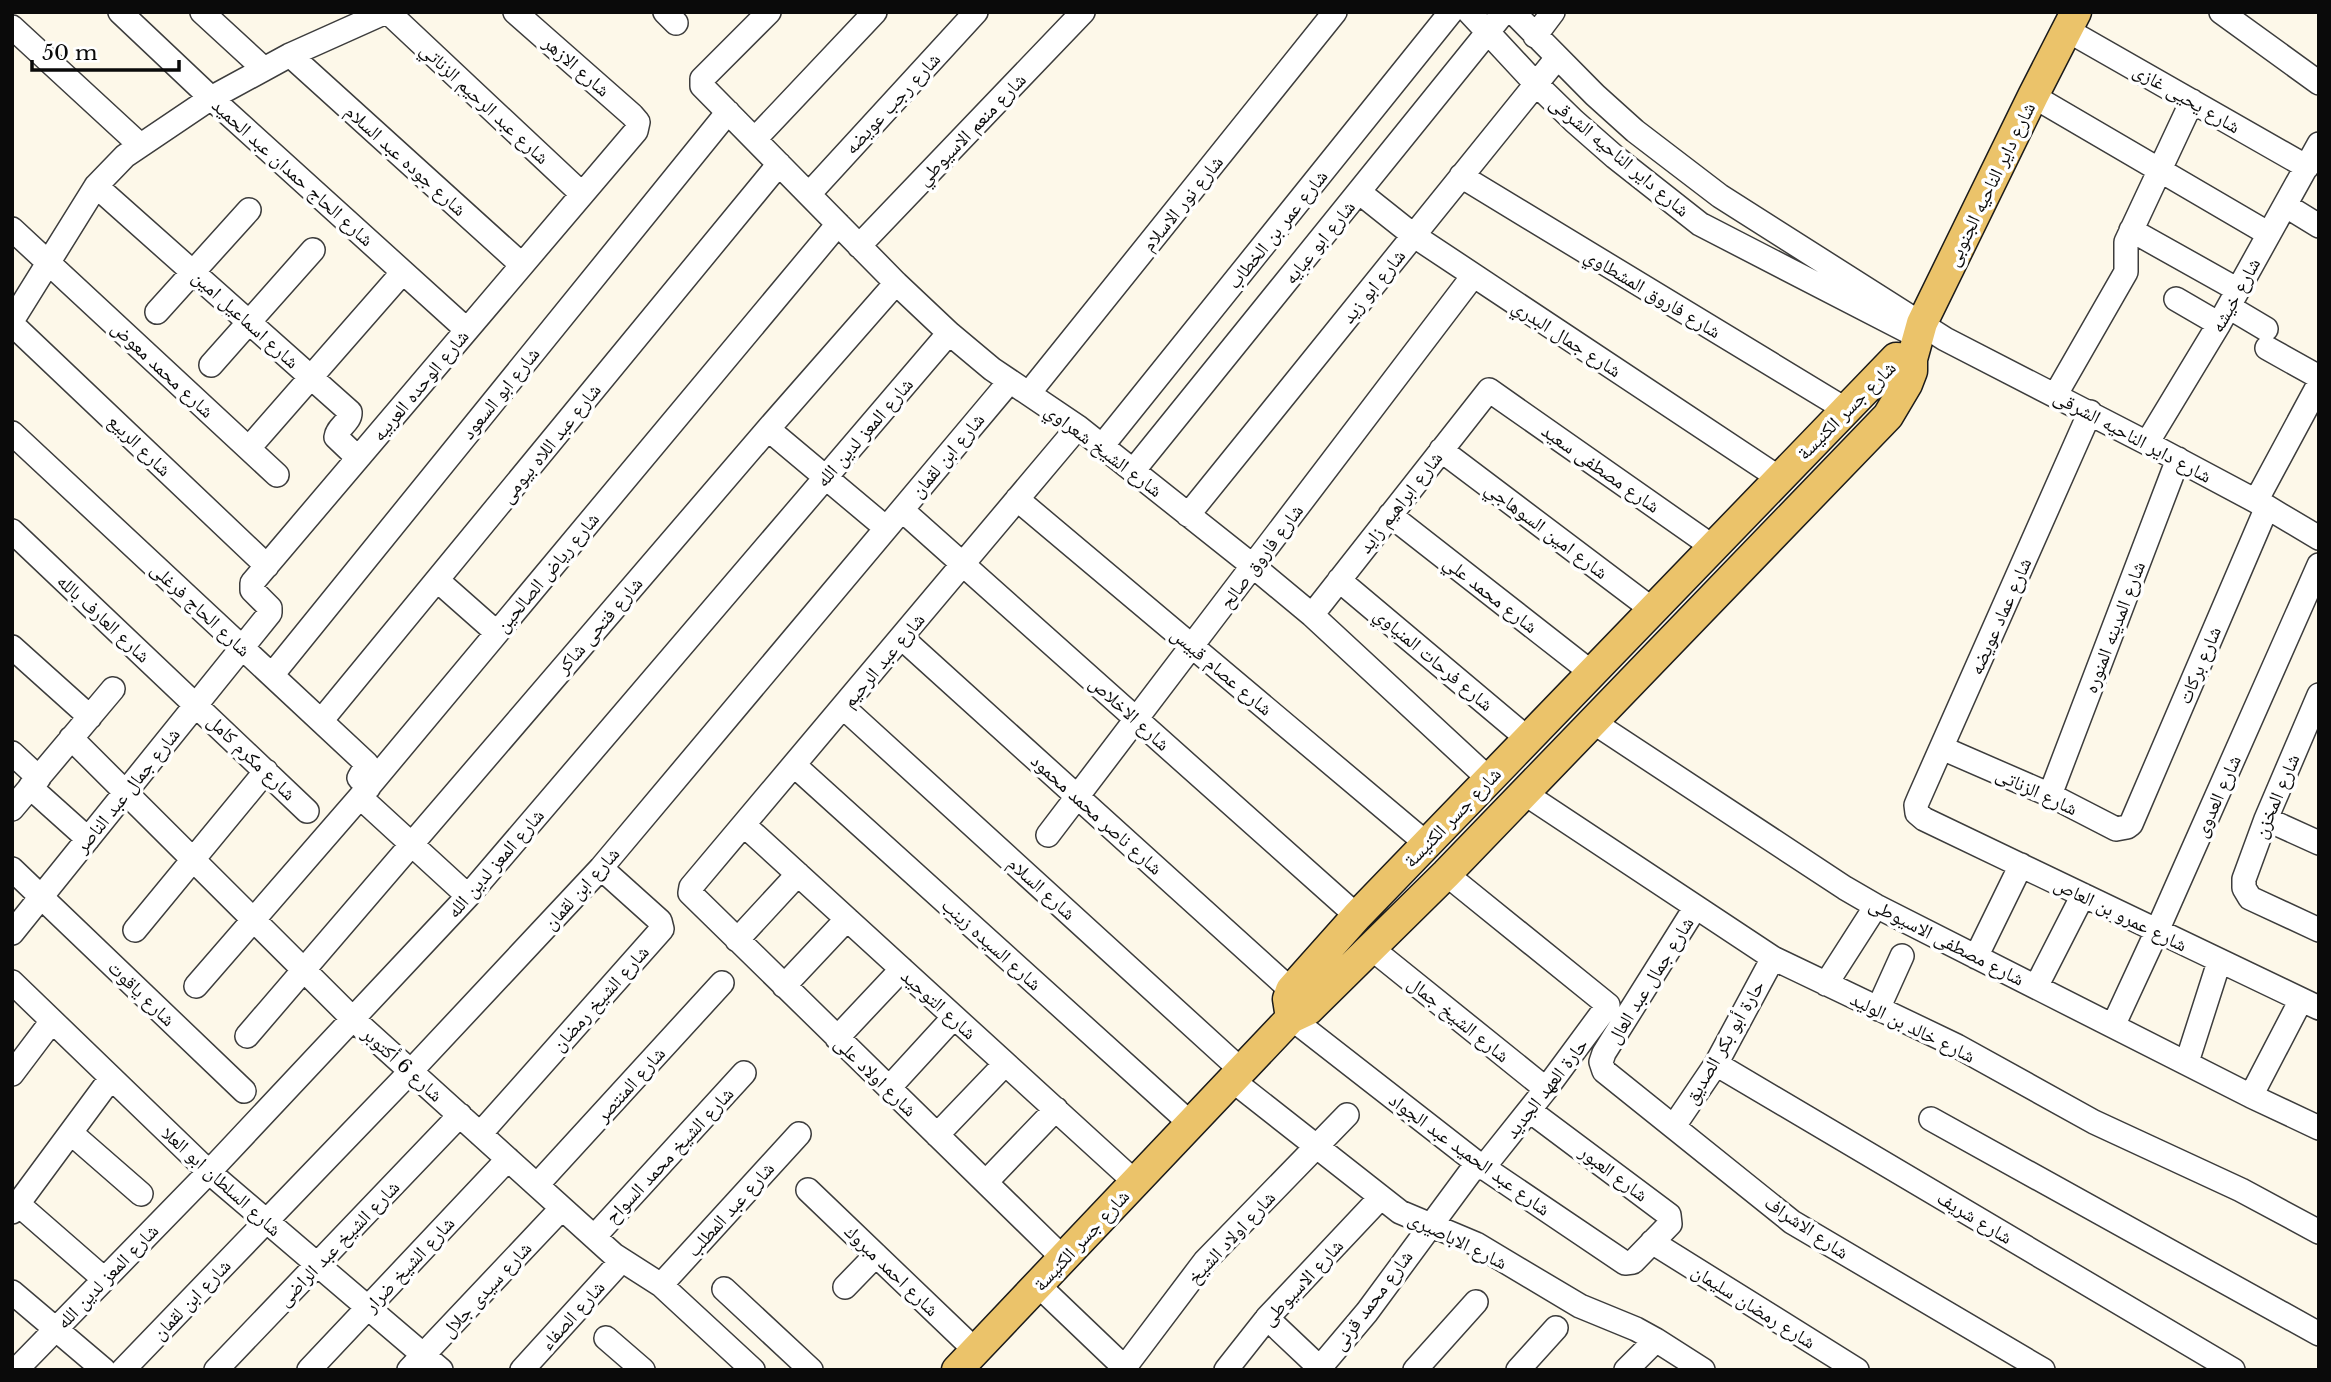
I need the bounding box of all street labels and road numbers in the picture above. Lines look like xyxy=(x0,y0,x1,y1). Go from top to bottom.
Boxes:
street label: شارع الازهر xyxy=(538,31,615,101)
street label: شارع عبد الرحيم الزناتي xyxy=(413,38,554,172)
street label: شارع رجب عويضه xyxy=(840,48,945,159)
street label: شارع يحيى غازى xyxy=(2129,59,2244,138)
street label: شارع منعم الاسيوطي xyxy=(912,68,1034,193)
street label: شارع داير الناحيه الشرقى xyxy=(1545,91,1694,222)
street label: شارع الحاج حمدان عبد الحميد xyxy=(207,94,378,251)
street label: شارع داير الناحيه الجنوبى xyxy=(1941,99,2040,270)
street label: شارع جوده عبد السلام xyxy=(339,100,471,222)
street label: شارع نور الاسلام xyxy=(1137,151,1229,257)
street label: شارع عمر بن الخطاب xyxy=(1222,165,1332,294)
street label: شارع ابو عبايه xyxy=(1279,196,1360,289)
street label: شارع فاروق المشطاوي xyxy=(1579,244,1725,346)
street label: شارع ابو زيد xyxy=(1337,245,1410,328)
street label: شارع خيشه xyxy=(2206,254,2265,337)
street label: شارع اسماعيل امين xyxy=(188,265,304,373)
street label: شارع جمال البدري xyxy=(1506,295,1626,385)
street label: شارع محمد معوض xyxy=(107,316,219,423)
street label: شارع الوحده العربيه xyxy=(367,325,474,446)
street label: شارع ابو السعود xyxy=(456,343,544,444)
street label: شارع جسر الكنيسة xyxy=(1792,356,1901,465)
street label: شارع المعز لدين الله xyxy=(811,373,918,492)
street label: شارع عبد اللاه بيومى xyxy=(495,379,606,508)
street label: شارع داير الناحيه الشرقى xyxy=(2050,385,2216,488)
street label: شارع الشيخ شعراوي xyxy=(1038,399,1167,505)
street label: شارع ابن لقمان xyxy=(905,408,989,502)
street label: شارع الربيع xyxy=(103,410,176,482)
street label: شارع مصطفى سعيد xyxy=(1537,419,1664,518)
street label: شارع ابراهيم زايد xyxy=(1354,447,1448,558)
street label: شارع امين السوهاجي xyxy=(1478,477,1613,587)
street label: شارع فاروق صالح xyxy=(1215,500,1309,614)
street label: شارع رياض الصالحين xyxy=(491,508,604,637)
street label: شارع محمد علي xyxy=(1437,551,1542,641)
street label: شارع عماد عويضه xyxy=(1964,554,2036,678)
street label: شارع الحاج فرغلى xyxy=(146,557,255,661)
street label: شارع المدينه المنوره xyxy=(2079,558,2150,696)
street label: شارع العارف بالله xyxy=(52,569,155,667)
street label: شارع فتحى شاكر xyxy=(551,572,648,679)
street label: شارع فرحات المنياوي xyxy=(1367,603,1498,719)
street label: شارع عبد الرحيم xyxy=(837,608,930,713)
street label: شارع عصام قبيس xyxy=(1165,622,1277,722)
street label: شارع بركات xyxy=(2173,623,2226,707)
street label: شارع الاخلاص xyxy=(1085,671,1175,756)
street label: شارع مكرم كامل xyxy=(201,710,301,807)
street label: شارع جمال عبد الناصر xyxy=(69,723,185,858)
street label: شارع ناصر محمد محمود xyxy=(1026,749,1167,880)
street label: شارع العدوى xyxy=(2189,751,2246,841)
street label: شارع المخزن xyxy=(2248,751,2305,842)
street label: شارع جسر الكنيسة xyxy=(1399,763,1506,872)
street label: شارع الزناتى xyxy=(1992,763,2081,820)
street label: شارع المعز لدين الله xyxy=(442,804,549,923)
street label: شارع ابن لقمان xyxy=(538,842,624,934)
street label: شارع السلام xyxy=(1002,852,1080,926)
street label: شارع عمرو بن العاص xyxy=(2051,872,2191,957)
street label: شارع مصطفى الاسيوطى xyxy=(1865,892,2028,991)
street label: شارع السيده زينب xyxy=(937,893,1046,995)
street label: شارع جمال عبد العال xyxy=(1602,913,1699,1048)
street label: شارع الشيخ رمضان xyxy=(547,941,655,1057)
street label: شارع ياقوت xyxy=(103,956,180,1031)
street label: شارع التوحيد xyxy=(896,964,981,1044)
street label: شارع الشيخ جمال xyxy=(1403,972,1514,1068)
street label: حارة أبو بكر الصديق xyxy=(1680,976,1769,1108)
street label: شارع خالد بن الوليد xyxy=(1847,987,1979,1068)
street label: شارع 6 أكتوبر xyxy=(357,1022,448,1106)
street label: شارع اولاد على xyxy=(830,1031,922,1121)
street label: حارة العهد الجديد xyxy=(1500,1033,1593,1143)
street label: شارع المنتصر xyxy=(590,1042,670,1127)
street label: شارع الشيخ محمد السواح xyxy=(600,1082,739,1229)
street label: شارع عبد الحميد عبد الجواد xyxy=(1385,1088,1555,1221)
street label: شارع السلطان ابو العلا xyxy=(157,1122,286,1241)
street label: شارع العبور xyxy=(1574,1140,1652,1207)
street label: شارع عبد المطلب xyxy=(682,1157,779,1262)
street label: شارع الشيخ عبد الراضى xyxy=(272,1176,405,1312)
street label: شارع جسر الكنيسة xyxy=(1029,1185,1134,1296)
street label: شارع اولاد الشيخ xyxy=(1182,1186,1281,1289)
street label: شارع شريف xyxy=(1933,1186,2017,1249)
street label: شارع الاشراف xyxy=(1760,1191,1853,1264)
street label: شارع الاباصيرى xyxy=(1405,1207,1511,1274)
street label: شارع الشيخ ضرار xyxy=(359,1212,460,1318)
street label: شارع المعز لدين الله xyxy=(52,1219,163,1334)
street label: شارع احمد مبروك xyxy=(840,1220,943,1321)
street label: شارع الاسيوطى xyxy=(1257,1234,1348,1330)
street label: شارع سيدى جلال xyxy=(436,1237,536,1342)
street label: شارع محمد قرنى xyxy=(1327,1246,1417,1355)
street label: شارع ابن لقمان xyxy=(147,1254,235,1344)
street label: شارع رمضان سليمان xyxy=(1688,1259,1820,1354)
street label: شارع الصفاء xyxy=(535,1276,609,1355)

